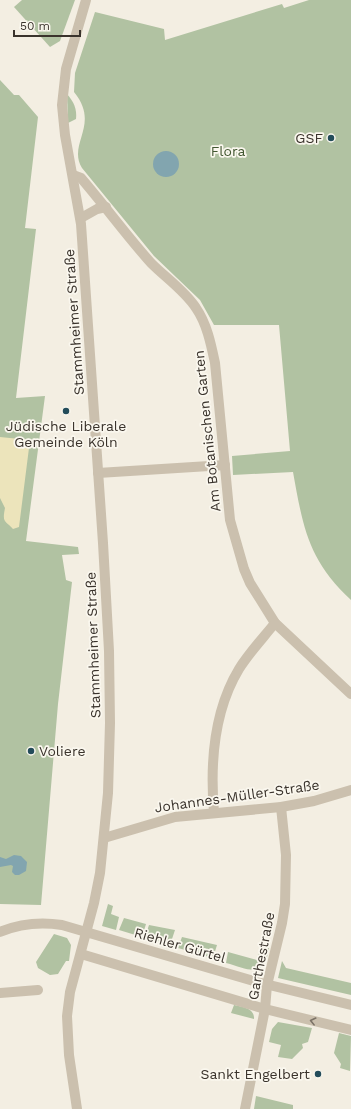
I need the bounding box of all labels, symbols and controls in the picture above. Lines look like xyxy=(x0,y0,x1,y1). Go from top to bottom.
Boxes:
scale bar xyxy=(14,12,80,38)
text: 50 m xyxy=(20,19,50,33)
place label: GSF xyxy=(295,130,323,146)
marker: GSF xyxy=(326,133,336,143)
park label: Flora xyxy=(211,143,245,159)
street label: Stammheimer Straße xyxy=(61,248,87,396)
street label: Am Botanischen Garten xyxy=(191,349,223,513)
marker: Jüdische Liberale Gemeinde Köln xyxy=(61,406,71,416)
place label: Jüdische Liberale Gemeinde Köln xyxy=(6,418,126,450)
street label: Stammheimer Straße xyxy=(82,572,104,718)
place label: Voliere xyxy=(39,743,85,759)
marker: Voliere xyxy=(26,746,36,756)
street label: Johannes-Müller-Straße xyxy=(154,777,320,815)
street label: Garthestraße xyxy=(245,911,277,1001)
street label: Riehler Gürtel xyxy=(132,924,228,966)
one-way arrow xyxy=(310,1017,317,1026)
place label: Sankt Engelbert xyxy=(201,1066,310,1082)
marker: Sankt Engelbert xyxy=(313,1069,323,1079)

